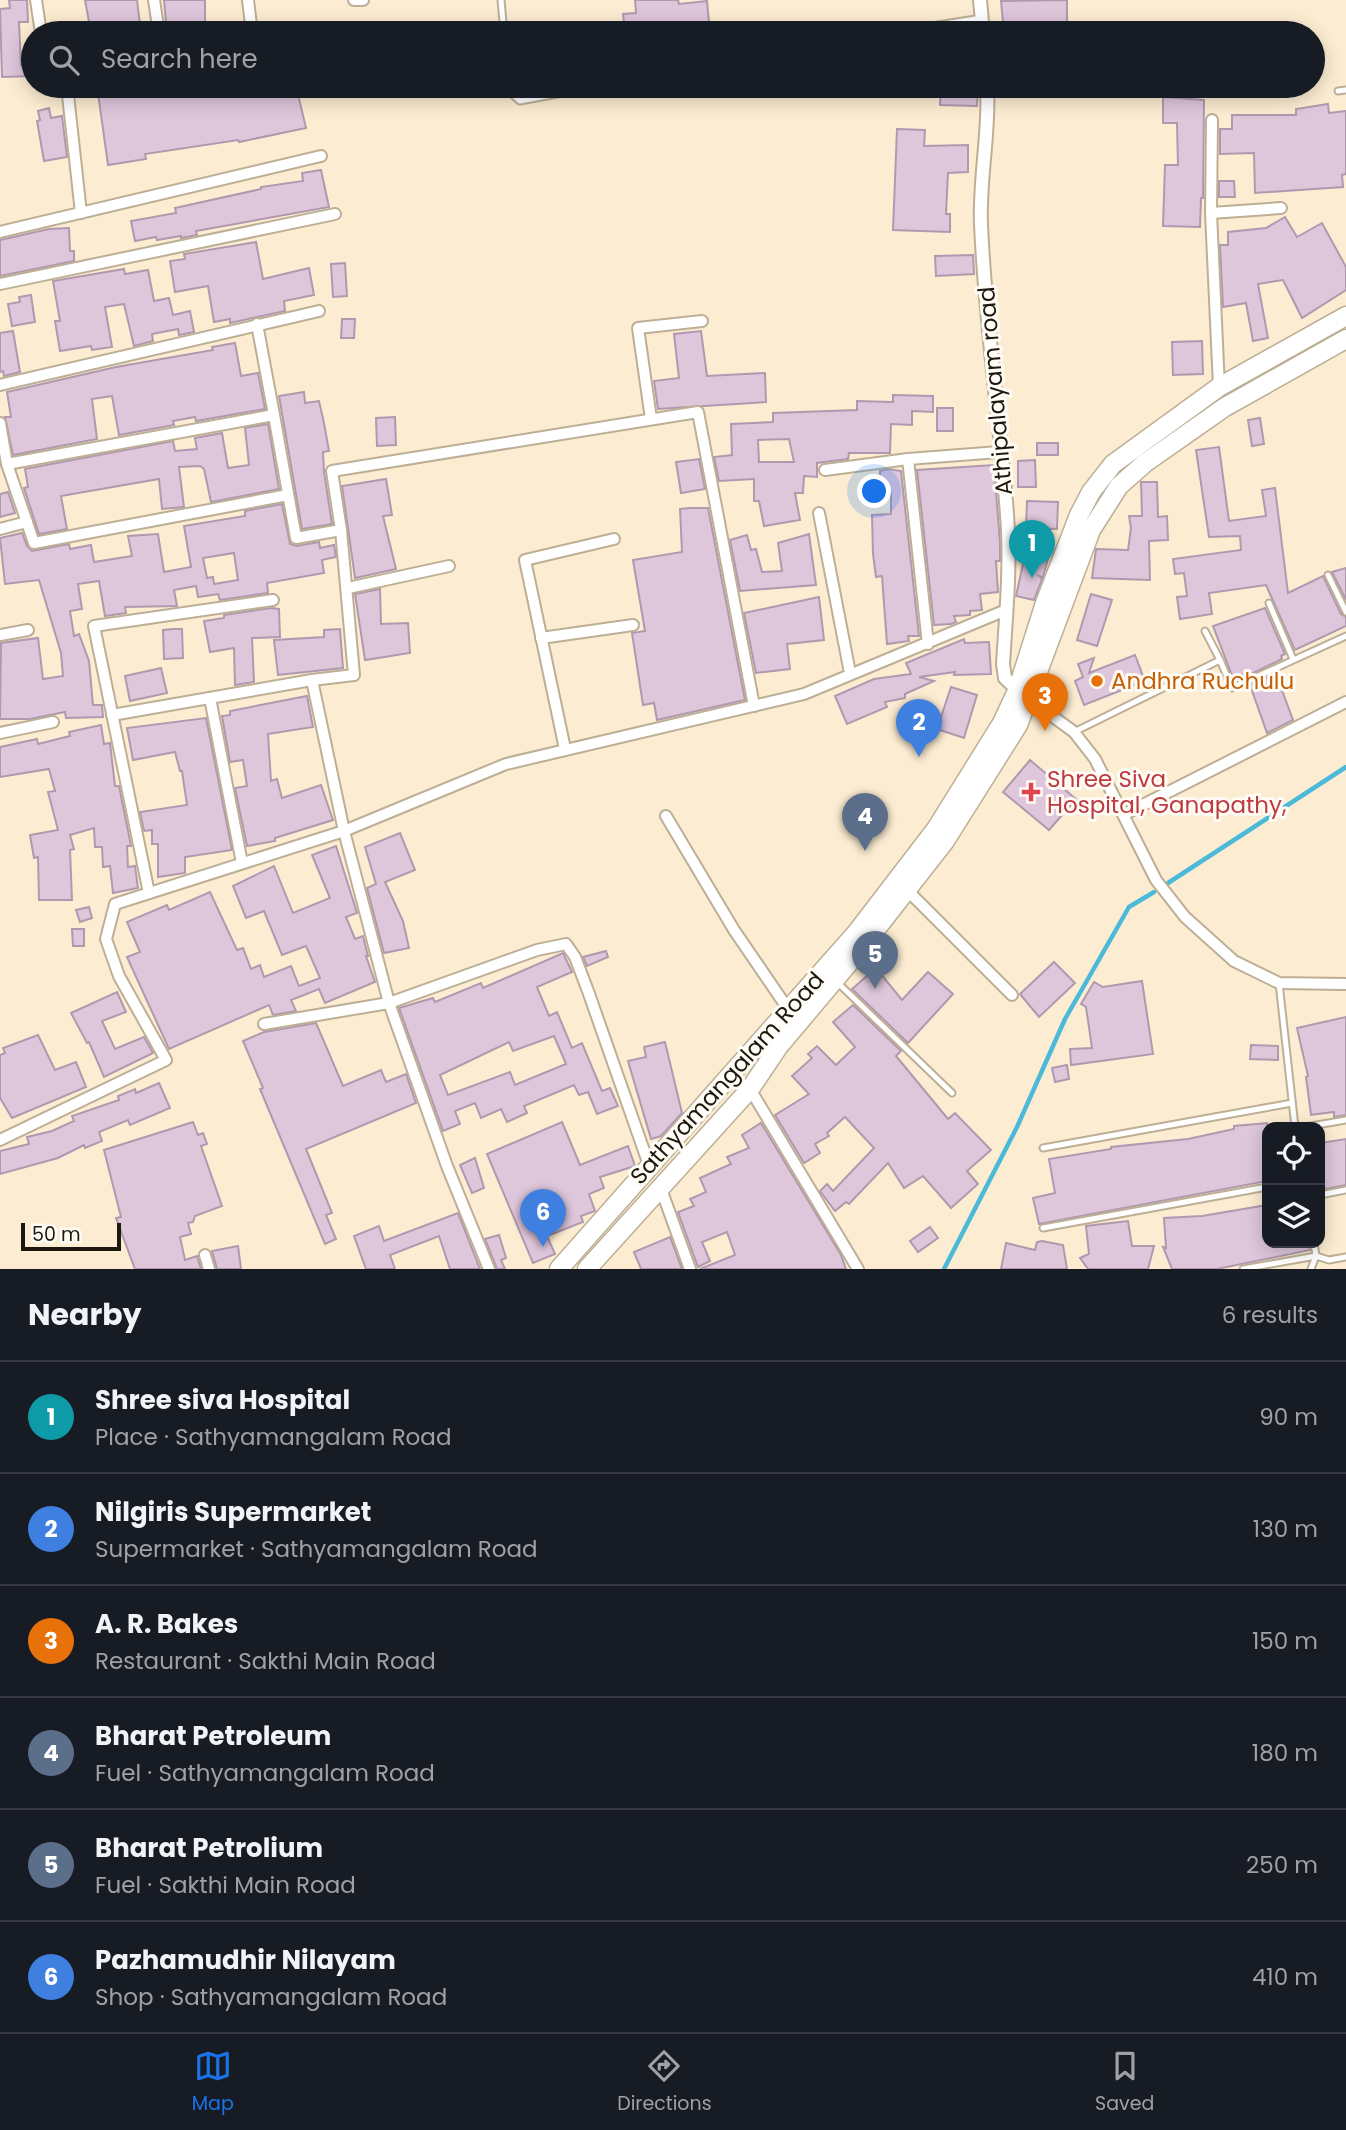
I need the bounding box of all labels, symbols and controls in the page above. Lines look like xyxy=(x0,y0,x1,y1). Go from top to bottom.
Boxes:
search box xyxy=(21,21,1325,98)
icon: search xyxy=(45,41,83,79)
text: Search here xyxy=(101,41,258,77)
street label: Athipalayam road xyxy=(970,285,1020,497)
your location xyxy=(857,474,891,508)
pin: 1 xyxy=(1009,520,1055,578)
place label: Andhra Ruchulu xyxy=(1111,665,1294,697)
pin: 3 xyxy=(1022,673,1068,731)
marker: Andhra Ruchulu xyxy=(1089,673,1105,689)
pin: 2 xyxy=(896,699,942,757)
place label: Shree Siva Hospital, Ganapathy, xyxy=(1047,763,1287,821)
marker: Shree Siva Hospital, Ganapathy, xyxy=(1021,782,1041,802)
pin: 4 xyxy=(842,793,888,851)
pin: 5 xyxy=(852,931,898,989)
street label: Sathyamangalam Road xyxy=(623,965,831,1191)
map controls xyxy=(1262,1122,1325,1248)
button: locate xyxy=(1262,1122,1325,1185)
button: layers xyxy=(1262,1185,1325,1248)
pin: 6 xyxy=(520,1189,566,1247)
scale bar xyxy=(21,1220,121,1252)
text: 50 m xyxy=(32,1221,81,1248)
text: Nearby xyxy=(28,1293,142,1336)
text: 6 results xyxy=(1222,1299,1318,1331)
text: Shree siva Hospital xyxy=(95,1382,350,1418)
text: 1 xyxy=(47,1401,55,1433)
text: 90 m xyxy=(1259,1401,1318,1433)
text: Place · Sathyamangalam Road xyxy=(95,1421,451,1453)
text: Nilgiris Supermarket xyxy=(95,1494,371,1530)
text: 2 xyxy=(44,1513,58,1545)
text: 130 m xyxy=(1253,1513,1318,1545)
text: Supermarket · Sathyamangalam Road xyxy=(95,1533,538,1565)
text: A. R. Bakes xyxy=(95,1606,238,1642)
text: 3 xyxy=(44,1625,58,1657)
text: 150 m xyxy=(1252,1625,1318,1657)
text: Restaurant · Sakthi Main Road xyxy=(95,1645,436,1677)
text: Bharat Petroleum xyxy=(95,1718,331,1754)
text: 4 xyxy=(43,1737,59,1769)
text: 180 m xyxy=(1252,1737,1318,1769)
text: Fuel · Sathyamangalam Road xyxy=(95,1757,435,1789)
text: Bharat Petrolium xyxy=(95,1830,323,1866)
text: 5 xyxy=(44,1849,58,1881)
text: 250 m xyxy=(1246,1849,1318,1881)
text: Fuel · Sakthi Main Road xyxy=(95,1869,356,1901)
text: Pazhamudhir Nilayam xyxy=(95,1942,396,1978)
text: 6 xyxy=(44,1961,58,1993)
text: 410 m xyxy=(1252,1961,1318,1993)
text: Shop · Sathyamangalam Road xyxy=(95,1981,447,2013)
tab: Map xyxy=(192,2047,234,2118)
tab: Directions xyxy=(617,2047,712,2118)
tab: Saved xyxy=(1095,2047,1154,2118)

